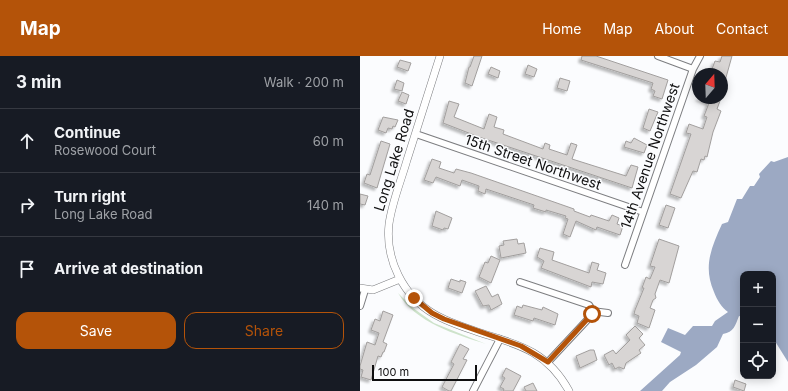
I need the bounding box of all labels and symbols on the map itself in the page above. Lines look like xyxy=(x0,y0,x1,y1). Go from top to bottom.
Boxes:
north arrow xyxy=(692,68,728,104)
street label: 14th Avenue Northwest xyxy=(617,80,683,231)
street label: Long Lake Road xyxy=(370,107,417,213)
street label: 15th Street Northwest xyxy=(463,130,604,193)
route end xyxy=(405,289,423,307)
route start xyxy=(583,305,601,323)
scale bar xyxy=(372,363,477,382)

